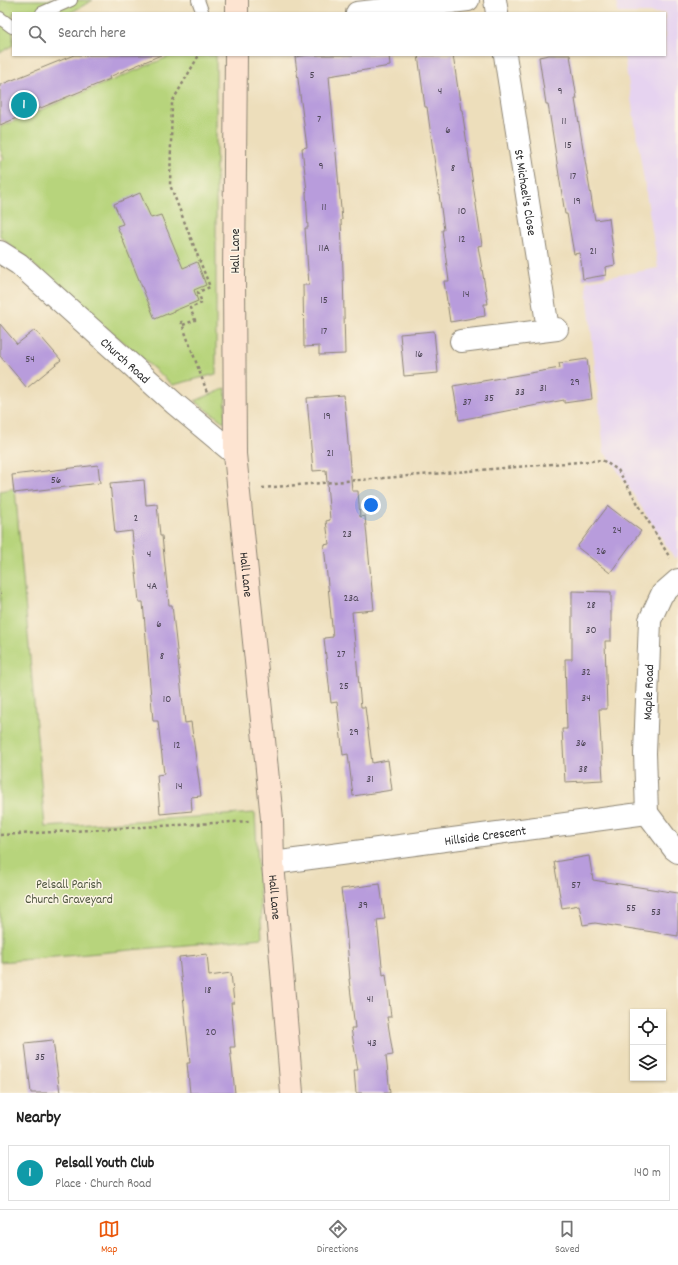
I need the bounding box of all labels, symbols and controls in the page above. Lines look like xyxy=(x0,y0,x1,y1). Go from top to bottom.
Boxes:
search box xyxy=(12,12,666,56)
icon: search xyxy=(26,23,48,45)
text: Search here xyxy=(58,23,126,45)
house number: 5 xyxy=(309,68,315,84)
house number: 4 xyxy=(438,84,442,100)
house number: 9 xyxy=(557,84,563,100)
pin: 1 xyxy=(11,90,37,120)
house number: 7 xyxy=(317,112,321,128)
house number: 11 xyxy=(562,114,566,130)
house number: 6 xyxy=(445,123,451,139)
house number: 15 xyxy=(564,138,572,154)
street label: St Michael's Close xyxy=(508,148,540,238)
house number: 9 xyxy=(318,159,324,175)
house number: 8 xyxy=(451,161,455,177)
house number: 17 xyxy=(570,169,576,185)
house number: 19 xyxy=(573,194,581,210)
house number: 11 xyxy=(322,200,326,216)
house number: 10 xyxy=(458,204,466,220)
street label: Hall Lane xyxy=(227,228,246,274)
house number: 12 xyxy=(458,232,466,248)
house number: 11A xyxy=(319,241,329,257)
house number: 21 xyxy=(589,244,597,260)
house number: 14 xyxy=(463,287,469,303)
house number: 15 xyxy=(320,293,328,309)
house number: 17 xyxy=(321,324,327,340)
street label: Church Road xyxy=(95,334,153,389)
house number: 16 xyxy=(415,347,423,363)
house number: 54 xyxy=(25,352,35,368)
house number: 29 xyxy=(570,375,580,391)
house number: 31 xyxy=(539,381,547,397)
house number: 33 xyxy=(515,385,525,401)
house number: 35 xyxy=(484,391,494,407)
house number: 37 xyxy=(462,395,472,411)
house number: 19 xyxy=(323,409,331,425)
house number: 21 xyxy=(326,446,334,462)
house number: 56 xyxy=(51,473,61,489)
your location xyxy=(361,495,381,515)
house number: 2 xyxy=(134,511,139,527)
house number: 24 xyxy=(612,523,622,539)
house number: 23 xyxy=(342,527,352,543)
house number: 26 xyxy=(596,544,606,560)
house number: 4 xyxy=(147,547,151,563)
street label: Hall Lane xyxy=(233,551,256,598)
house number: 4A xyxy=(147,579,157,595)
house number: 23a xyxy=(344,591,359,607)
house number: 28 xyxy=(586,598,596,614)
house number: 6 xyxy=(156,617,162,633)
house number: 30 xyxy=(586,623,596,639)
house number: 27 xyxy=(336,647,346,663)
house number: 8 xyxy=(160,649,164,665)
street label: Maple Road xyxy=(639,664,660,720)
house number: 32 xyxy=(581,665,591,681)
house number: 25 xyxy=(339,679,349,695)
house number: 34 xyxy=(581,691,591,707)
house number: 10 xyxy=(163,692,171,708)
house number: 29 xyxy=(349,725,359,741)
house number: 36 xyxy=(576,736,586,752)
house number: 12 xyxy=(173,738,181,754)
house number: 38 xyxy=(578,762,588,778)
house number: 31 xyxy=(366,772,374,788)
house number: 14 xyxy=(176,779,182,795)
street label: Hillside Crescent xyxy=(443,822,528,852)
street label: Hall Lane xyxy=(262,874,285,921)
park label: Pelsall Parish Church Graveyard xyxy=(25,876,113,910)
house number: 57 xyxy=(571,878,581,894)
house number: 39 xyxy=(358,898,368,914)
house number: 55 xyxy=(626,901,636,917)
house number: 53 xyxy=(651,905,661,921)
house number: 18 xyxy=(205,983,211,999)
house number: 41 xyxy=(367,992,373,1008)
map controls xyxy=(630,1009,666,1081)
button: locate xyxy=(630,1009,666,1045)
house number: 20 xyxy=(206,1025,216,1041)
house number: 43 xyxy=(367,1036,377,1052)
button: layers xyxy=(630,1045,666,1081)
house number: 35 xyxy=(35,1050,45,1066)
text: Nearby xyxy=(16,1107,60,1131)
text: Pelsall Youth Club xyxy=(55,1153,154,1175)
text: 1 xyxy=(29,1164,31,1183)
text: 140 m xyxy=(634,1164,661,1183)
text: Place · Church Road xyxy=(55,1175,151,1194)
tab: Map xyxy=(98,1218,120,1258)
tab: Directions xyxy=(317,1218,359,1258)
tab: Saved xyxy=(555,1218,580,1258)

